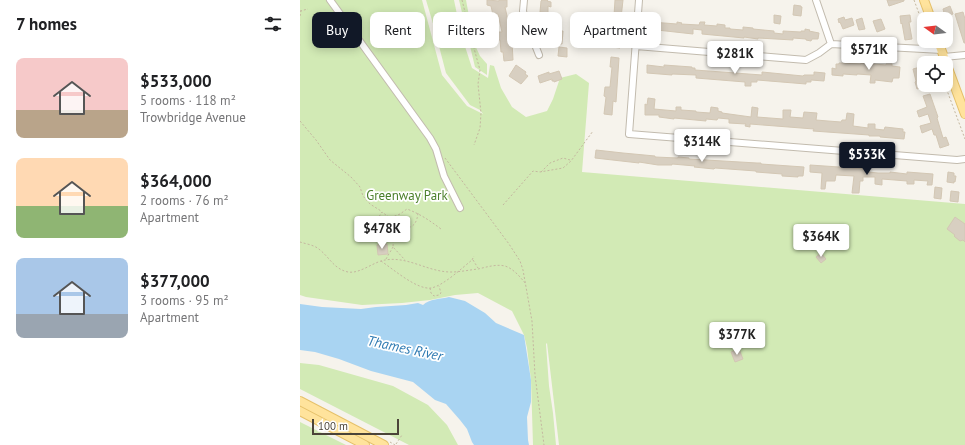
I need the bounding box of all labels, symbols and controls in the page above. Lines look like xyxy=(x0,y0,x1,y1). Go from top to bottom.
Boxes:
chip: Buy xyxy=(312,12,362,48)
chip: Rent xyxy=(370,12,425,48)
chip: Filters xyxy=(433,12,499,48)
chip: New xyxy=(507,12,562,48)
chip: Apartment xyxy=(570,12,661,48)
north arrow xyxy=(917,12,953,48)
map controls xyxy=(917,12,953,92)
text: 7 homes xyxy=(16,13,77,35)
icon: filters xyxy=(262,13,284,35)
pin: $571K xyxy=(841,37,897,71)
pin: $281K xyxy=(707,41,763,75)
text: $571K xyxy=(850,41,888,58)
text: $281K xyxy=(716,45,754,62)
button: locate xyxy=(917,56,953,92)
text: $533,000 xyxy=(140,70,212,92)
icon: home xyxy=(48,74,96,122)
text: 5 rooms · 118 m² xyxy=(140,92,236,109)
text: Trowbridge Avenue xyxy=(140,109,246,126)
pin: $314K xyxy=(674,129,730,163)
text: $314K xyxy=(683,133,721,150)
pin: $533K xyxy=(839,142,895,176)
text: $533K xyxy=(848,146,886,163)
text: $364,000 xyxy=(140,170,212,192)
icon: home xyxy=(48,174,96,222)
park label: Greenway Park xyxy=(366,187,449,204)
text: 2 rooms · 76 m² xyxy=(140,192,229,209)
text: Apartment xyxy=(140,209,199,226)
pin: $478K xyxy=(354,216,410,250)
text: $478K xyxy=(363,220,401,237)
pin: $364K xyxy=(793,224,849,258)
text: $364K xyxy=(802,228,840,245)
text: $377,000 xyxy=(140,270,210,292)
icon: home xyxy=(48,274,96,322)
text: 3 rooms · 95 m² xyxy=(140,292,229,309)
text: Apartment xyxy=(140,309,199,326)
pin: $377K xyxy=(709,322,765,356)
text: $377K xyxy=(718,326,756,343)
water label: Thames River xyxy=(366,331,446,365)
scale bar xyxy=(312,417,399,436)
text: 100 m xyxy=(318,419,348,433)

